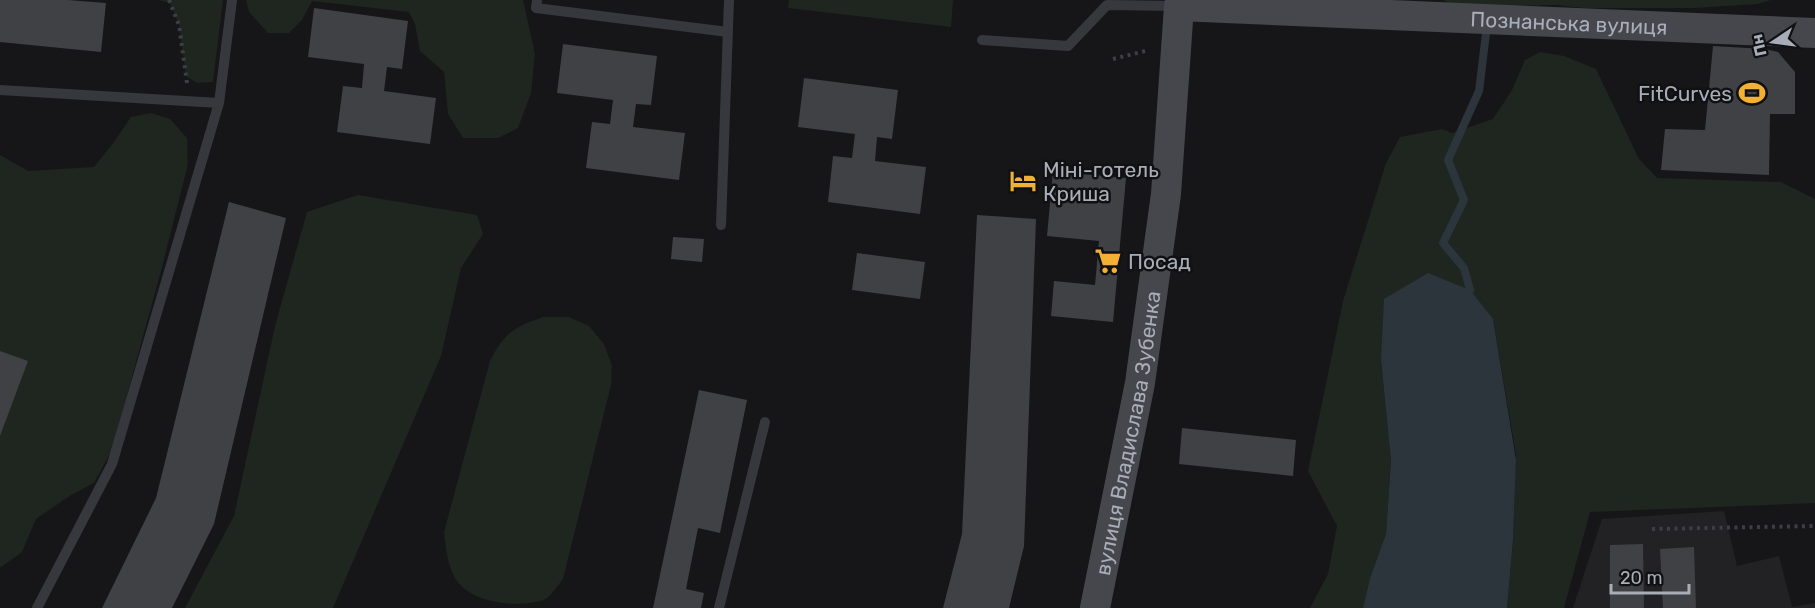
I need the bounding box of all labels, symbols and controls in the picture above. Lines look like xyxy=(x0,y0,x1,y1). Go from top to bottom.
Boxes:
street label: Познанська вулиця xyxy=(1470,6,1668,39)
north arrow xyxy=(1743,12,1803,72)
text: Пн xyxy=(1747,32,1771,58)
sports icon: FitCurves xyxy=(1737,78,1767,108)
place label: FitCurves xyxy=(1638,81,1732,106)
place label: Міні-готель Криша xyxy=(1043,157,1159,206)
hotel icon: Міні-готель Криша xyxy=(1008,166,1038,196)
supermarket icon: Посад xyxy=(1093,246,1123,276)
place label: Посад xyxy=(1128,249,1191,274)
street label: вулиця Владислава Зубенка xyxy=(1089,289,1165,577)
scale bar xyxy=(1611,557,1689,595)
text: 20 m xyxy=(1620,567,1662,589)

